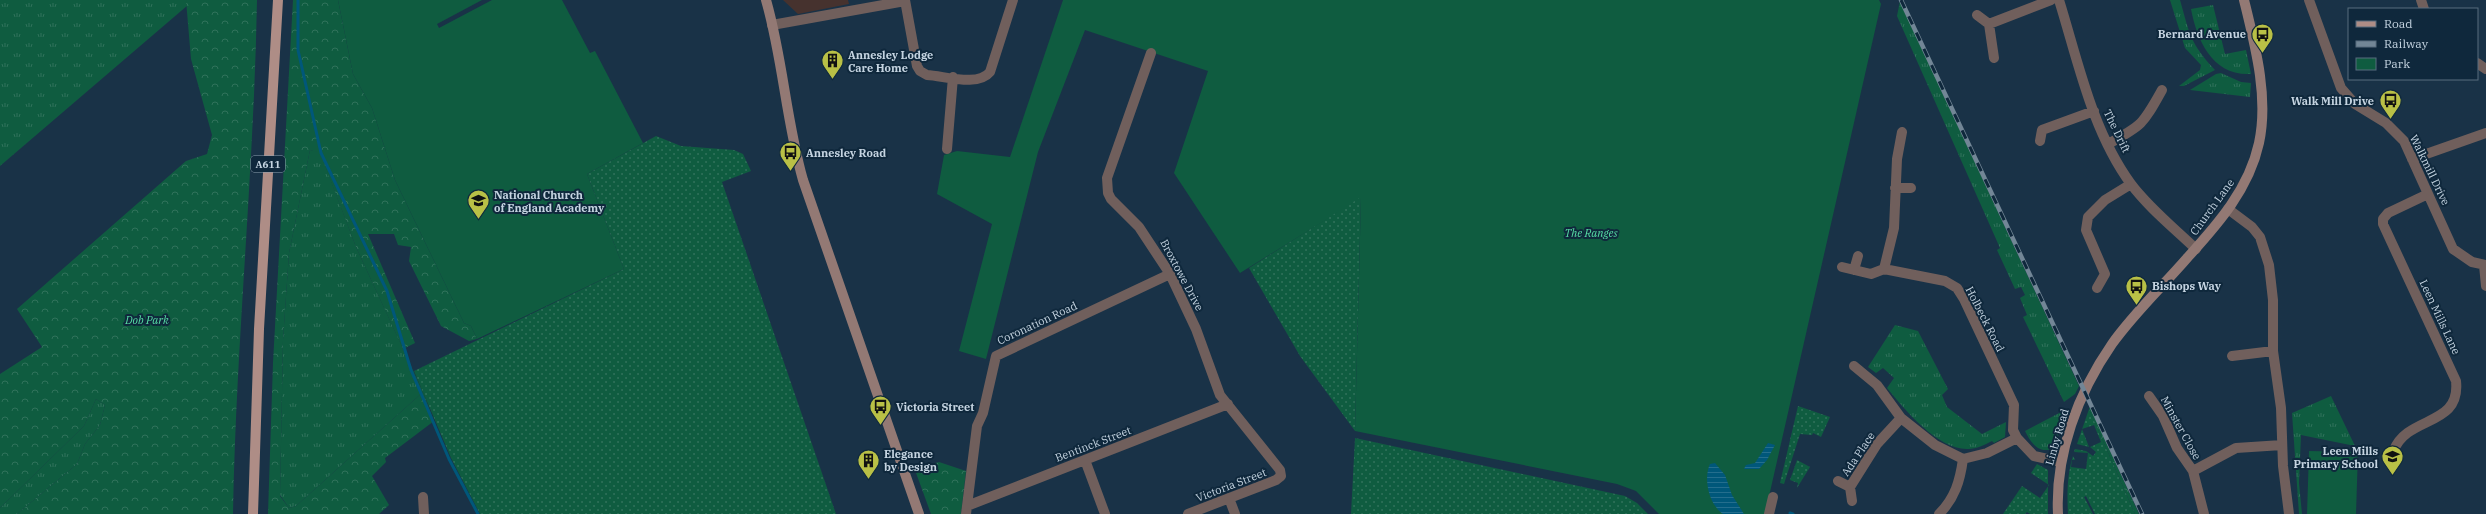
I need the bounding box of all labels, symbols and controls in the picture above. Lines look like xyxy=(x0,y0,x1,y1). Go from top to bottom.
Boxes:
legend xyxy=(2348,8,2478,80)
text: Road xyxy=(2384,16,2413,31)
bus stop icon: Bernard Avenue xyxy=(2249,21,2275,54)
place label: Bernard Avenue xyxy=(2158,27,2246,41)
text: Railway xyxy=(2384,36,2429,51)
building icon: Annesley Lodge Care Home xyxy=(819,48,845,81)
place label: Annesley Lodge Care Home xyxy=(848,48,933,75)
text: Park xyxy=(2384,56,2410,71)
bus stop icon: Walk Mill Drive xyxy=(2377,88,2403,121)
place label: Walk Mill Drive xyxy=(2291,94,2374,108)
street label: The Drift xyxy=(2101,107,2133,155)
street label: Walkmill Drive xyxy=(2407,133,2453,208)
bus stop icon: Annesley Road xyxy=(778,140,804,173)
place label: Annesley Road xyxy=(806,146,886,160)
road number: A611 xyxy=(251,156,285,172)
street label: Church Lane xyxy=(2187,176,2237,238)
school or university icon: National Church of England Academy xyxy=(465,188,491,221)
place label: National Church of England Academy xyxy=(494,188,605,215)
park label: The Ranges xyxy=(1565,226,1618,240)
street label: Broxtowe Drive xyxy=(1157,237,1207,313)
bus stop icon: Bishops Way xyxy=(2124,273,2150,306)
street label: Leen Mills Lane xyxy=(2417,277,2463,357)
place label: Bishops Way xyxy=(2152,279,2222,293)
street label: Holbeck Road xyxy=(1963,284,2008,354)
street label: Coronation Road xyxy=(995,298,1079,348)
park label: Dob Park xyxy=(124,313,169,327)
bus stop icon: Victoria Street xyxy=(867,394,893,427)
street label: Minster Close xyxy=(2158,394,2204,462)
place label: Victoria Street xyxy=(896,400,974,414)
street label: Linby Road xyxy=(2042,407,2072,467)
street label: Bentinck Street xyxy=(1053,423,1133,465)
street label: Ada Place xyxy=(1838,429,1878,479)
place label: Leen Mills Primary School xyxy=(2293,444,2378,471)
school or university icon: Leen Mills Primary School xyxy=(2380,444,2406,477)
building icon: Elegance by Design xyxy=(855,447,881,480)
place label: Elegance by Design xyxy=(884,447,937,474)
street label: Victoria Street xyxy=(1194,465,1268,505)

